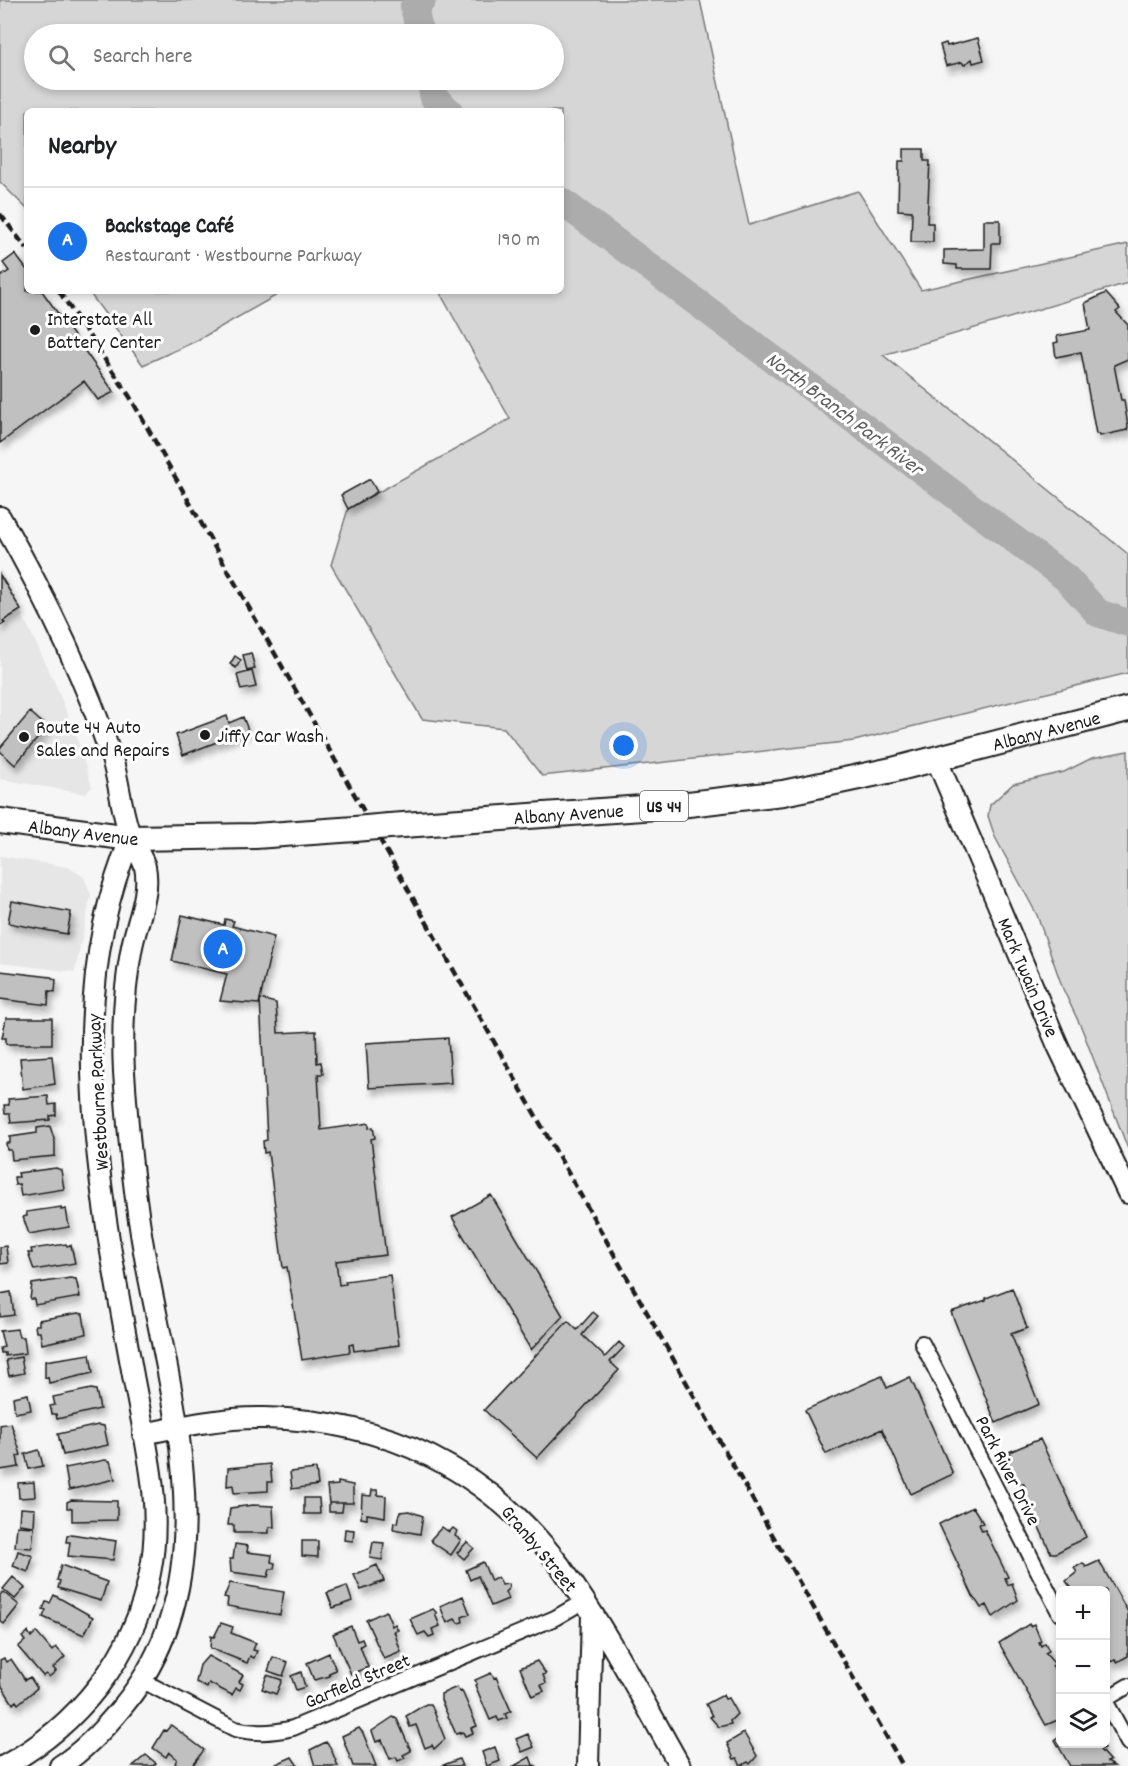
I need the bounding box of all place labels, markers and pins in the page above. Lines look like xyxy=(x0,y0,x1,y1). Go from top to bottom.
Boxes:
place label: Interstate All Battery Center xyxy=(47,307,162,358)
marker: Interstate All Battery Center xyxy=(28,323,42,337)
place label: Route 44 Auto Sales and Repairs xyxy=(36,715,170,766)
place label: Jiffy Car Wash xyxy=(217,724,324,752)
marker: Jiffy Car Wash xyxy=(198,728,212,742)
marker: Route 44 Auto Sales and Repairs xyxy=(17,730,31,744)
pin: A xyxy=(204,926,242,972)

